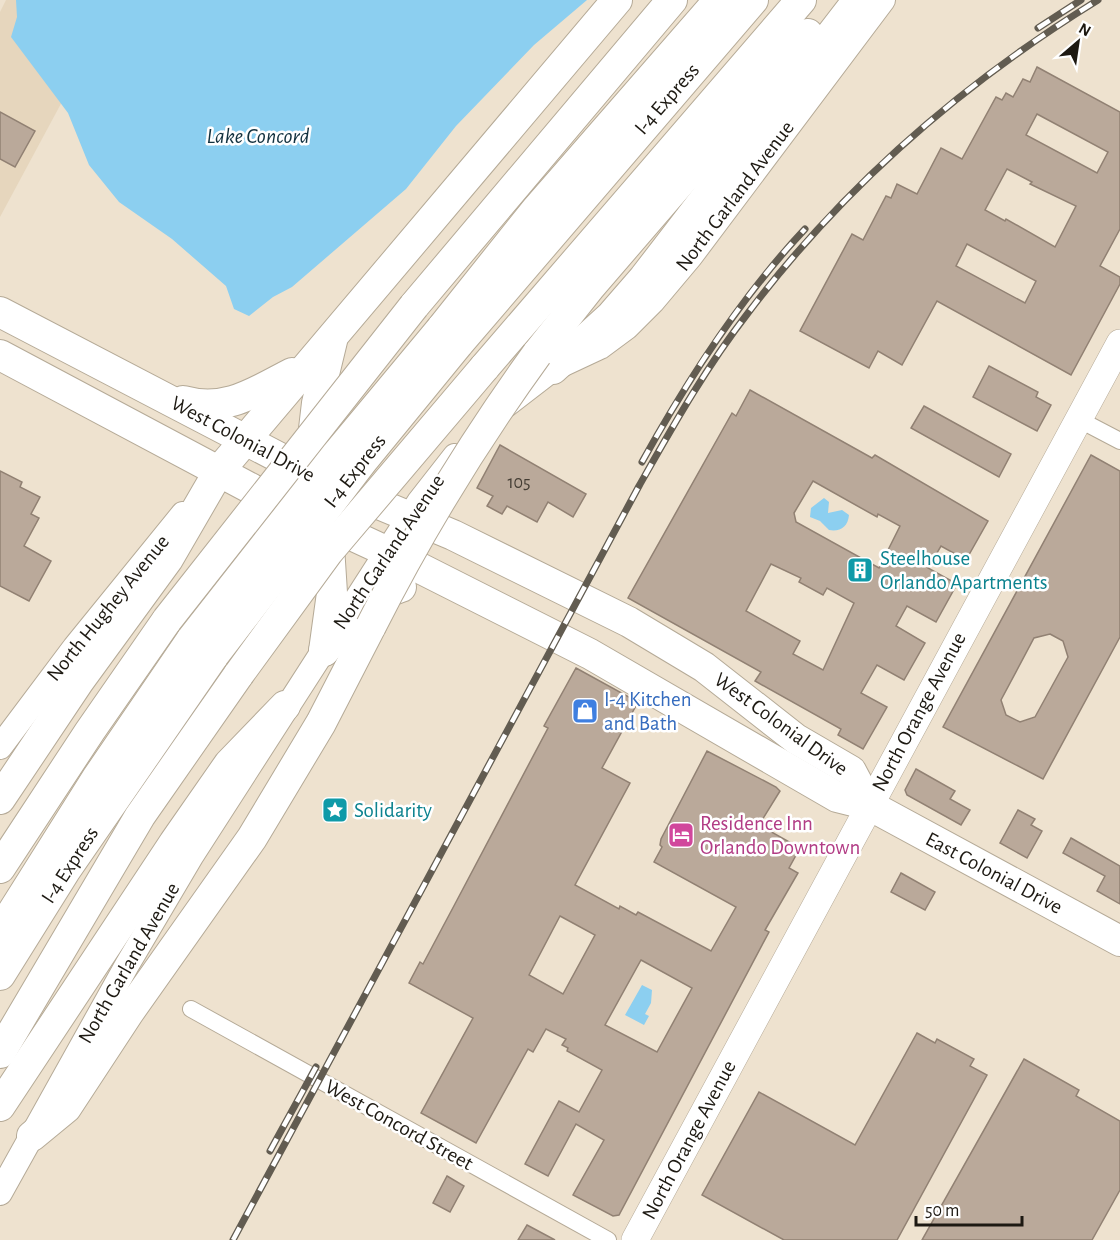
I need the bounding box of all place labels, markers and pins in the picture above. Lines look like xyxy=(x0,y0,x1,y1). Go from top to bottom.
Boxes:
place label: Steelhouse Orlando Apartments xyxy=(880,548,1047,593)
building icon: Steelhouse Orlando Apartments xyxy=(845,555,875,585)
place label: I-4 Kitchen and Bath xyxy=(604,689,692,734)
shop icon: I-4 Kitchen and Bath xyxy=(570,696,600,726)
place icon: Solidarity xyxy=(320,795,350,825)
place label: Solidarity xyxy=(354,800,432,821)
place label: Residence Inn Orlando Downtown xyxy=(700,813,860,858)
hotel icon: Residence Inn Orlando Downtown xyxy=(666,820,696,850)

